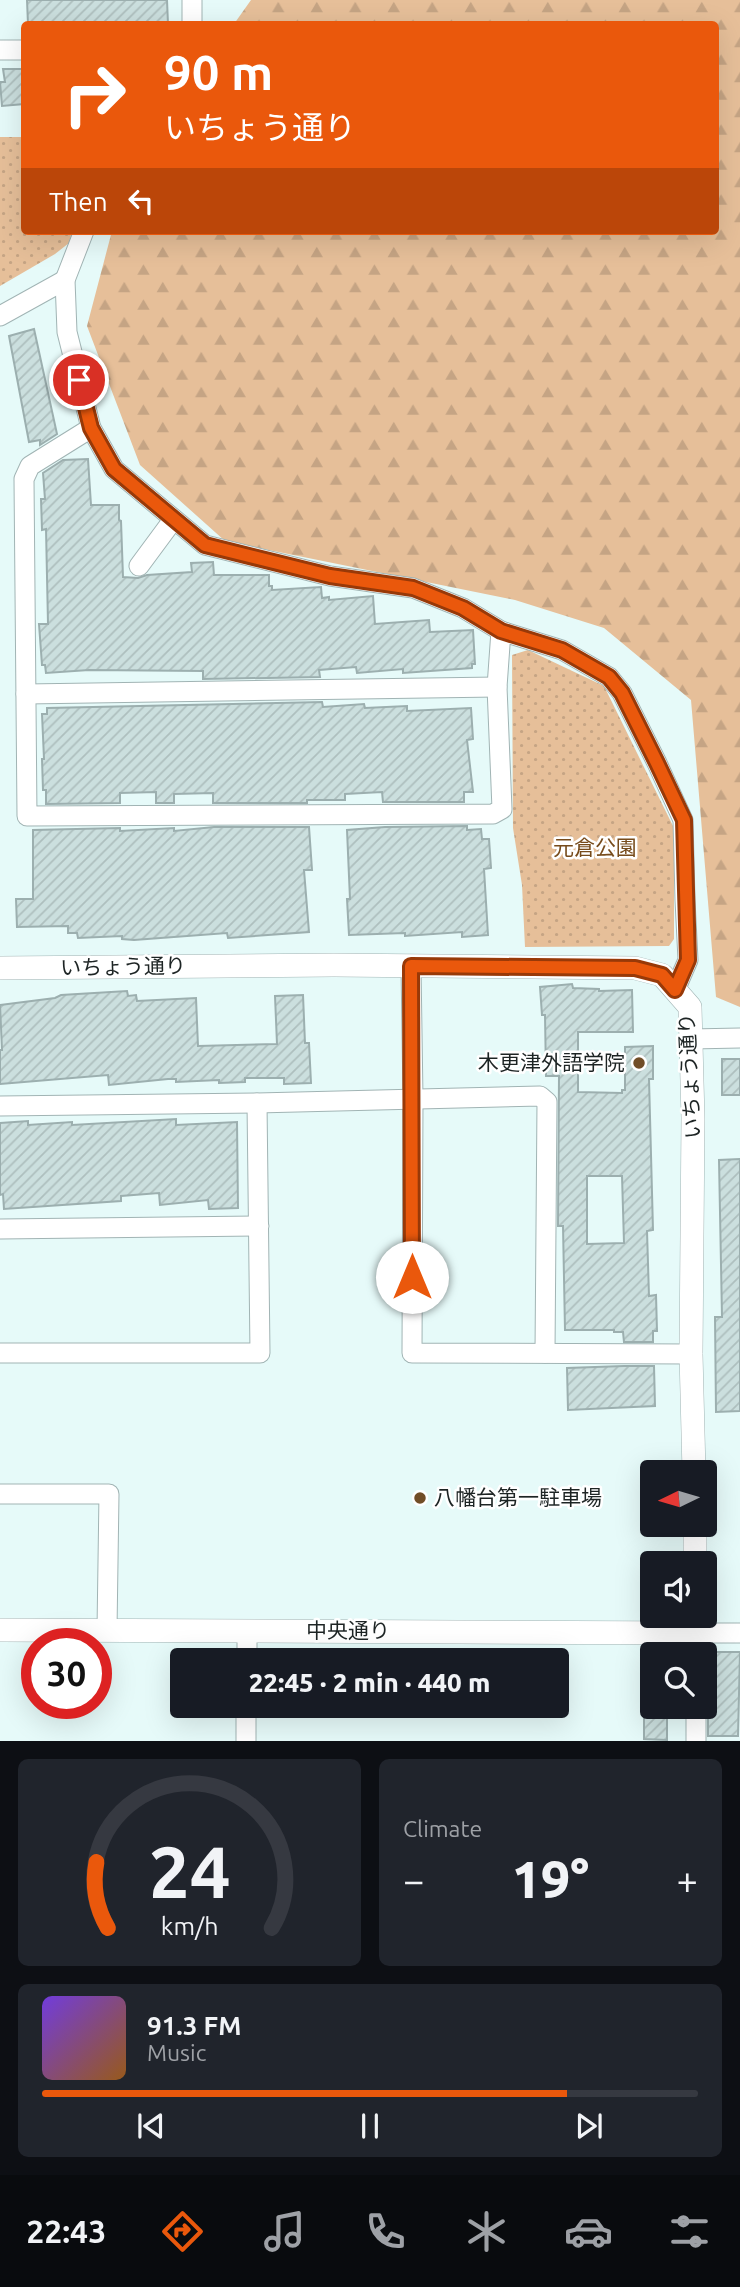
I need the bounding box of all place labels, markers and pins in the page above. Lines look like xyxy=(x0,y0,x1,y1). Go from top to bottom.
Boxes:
pin xyxy=(49,350,109,410)
place label: 木更津外語学院 xyxy=(478,1050,625,1074)
marker: 木更津外語学院 xyxy=(631,1055,647,1071)
place label: 八幡台第一駐車場 xyxy=(434,1485,602,1509)
marker: 八幡台第一駐車場 xyxy=(412,1490,428,1506)

